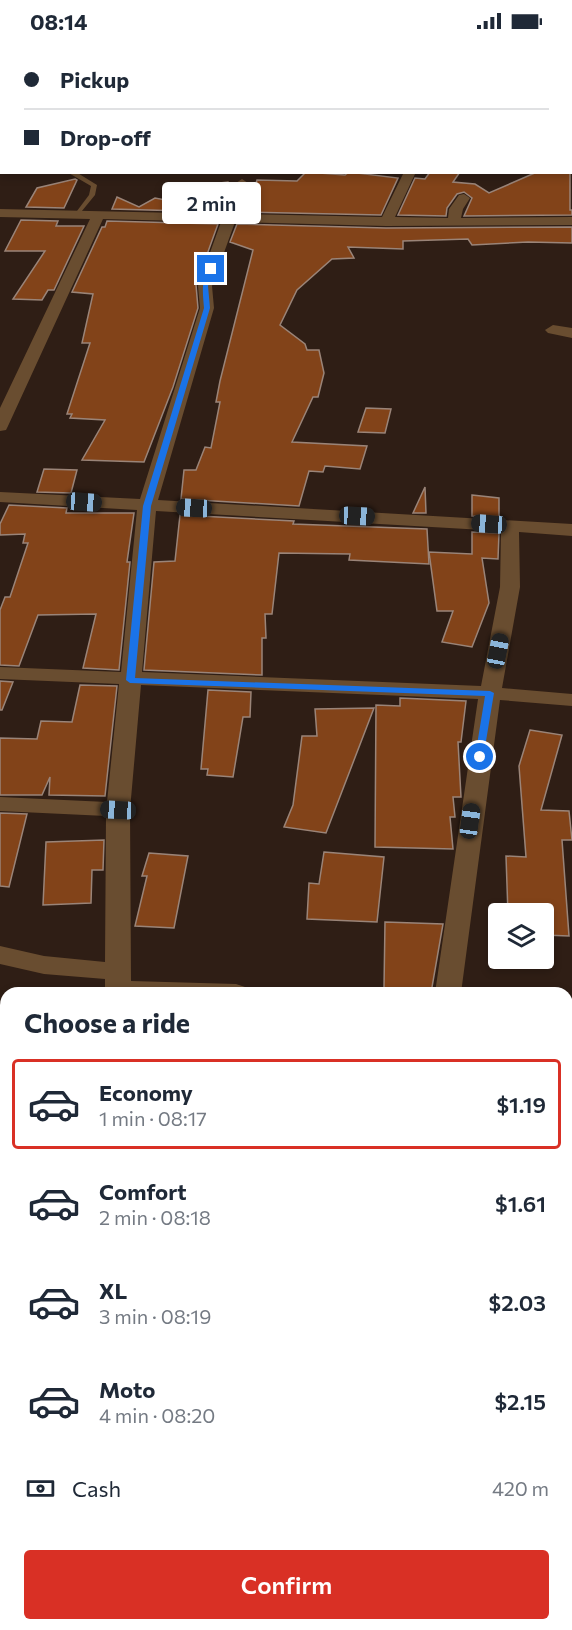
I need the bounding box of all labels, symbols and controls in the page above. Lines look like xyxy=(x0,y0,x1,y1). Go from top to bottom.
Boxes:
text: 08:14 xyxy=(30,8,88,35)
text: Pickup xyxy=(60,66,129,93)
text: Drop-off xyxy=(60,124,151,151)
callout: 2 min xyxy=(162,182,260,224)
text: 2 min xyxy=(187,191,236,215)
route end xyxy=(197,255,224,282)
car xyxy=(65,492,103,512)
car xyxy=(176,498,212,518)
car xyxy=(339,506,375,526)
car xyxy=(470,514,508,534)
car xyxy=(486,632,510,670)
route start xyxy=(466,743,493,770)
car xyxy=(100,800,136,820)
car xyxy=(459,802,481,840)
map controls xyxy=(488,903,554,969)
button: layers xyxy=(488,903,554,969)
text: Choose a ride xyxy=(24,1006,190,1039)
icon: car xyxy=(27,1077,81,1131)
text: Economy xyxy=(99,1079,193,1106)
text: $1.19 xyxy=(496,1091,546,1118)
text: 1 min · 08:17 xyxy=(99,1106,207,1130)
icon: car xyxy=(27,1176,81,1230)
text: Comfort xyxy=(99,1178,187,1205)
text: $1.61 xyxy=(495,1190,546,1217)
text: 2 min · 08:18 xyxy=(99,1205,211,1229)
icon: car xyxy=(27,1275,81,1329)
text: XL xyxy=(99,1277,127,1304)
text: $2.03 xyxy=(489,1289,546,1316)
text: 3 min · 08:19 xyxy=(99,1304,211,1328)
icon: car xyxy=(27,1374,81,1428)
text: Moto xyxy=(99,1376,155,1403)
text: $2.15 xyxy=(495,1388,546,1415)
text: 4 min · 08:20 xyxy=(99,1403,215,1427)
icon: cash xyxy=(24,1472,57,1505)
text: Cash xyxy=(72,1475,121,1502)
text: 420 m xyxy=(492,1476,549,1500)
button: Confirm xyxy=(24,1550,549,1619)

